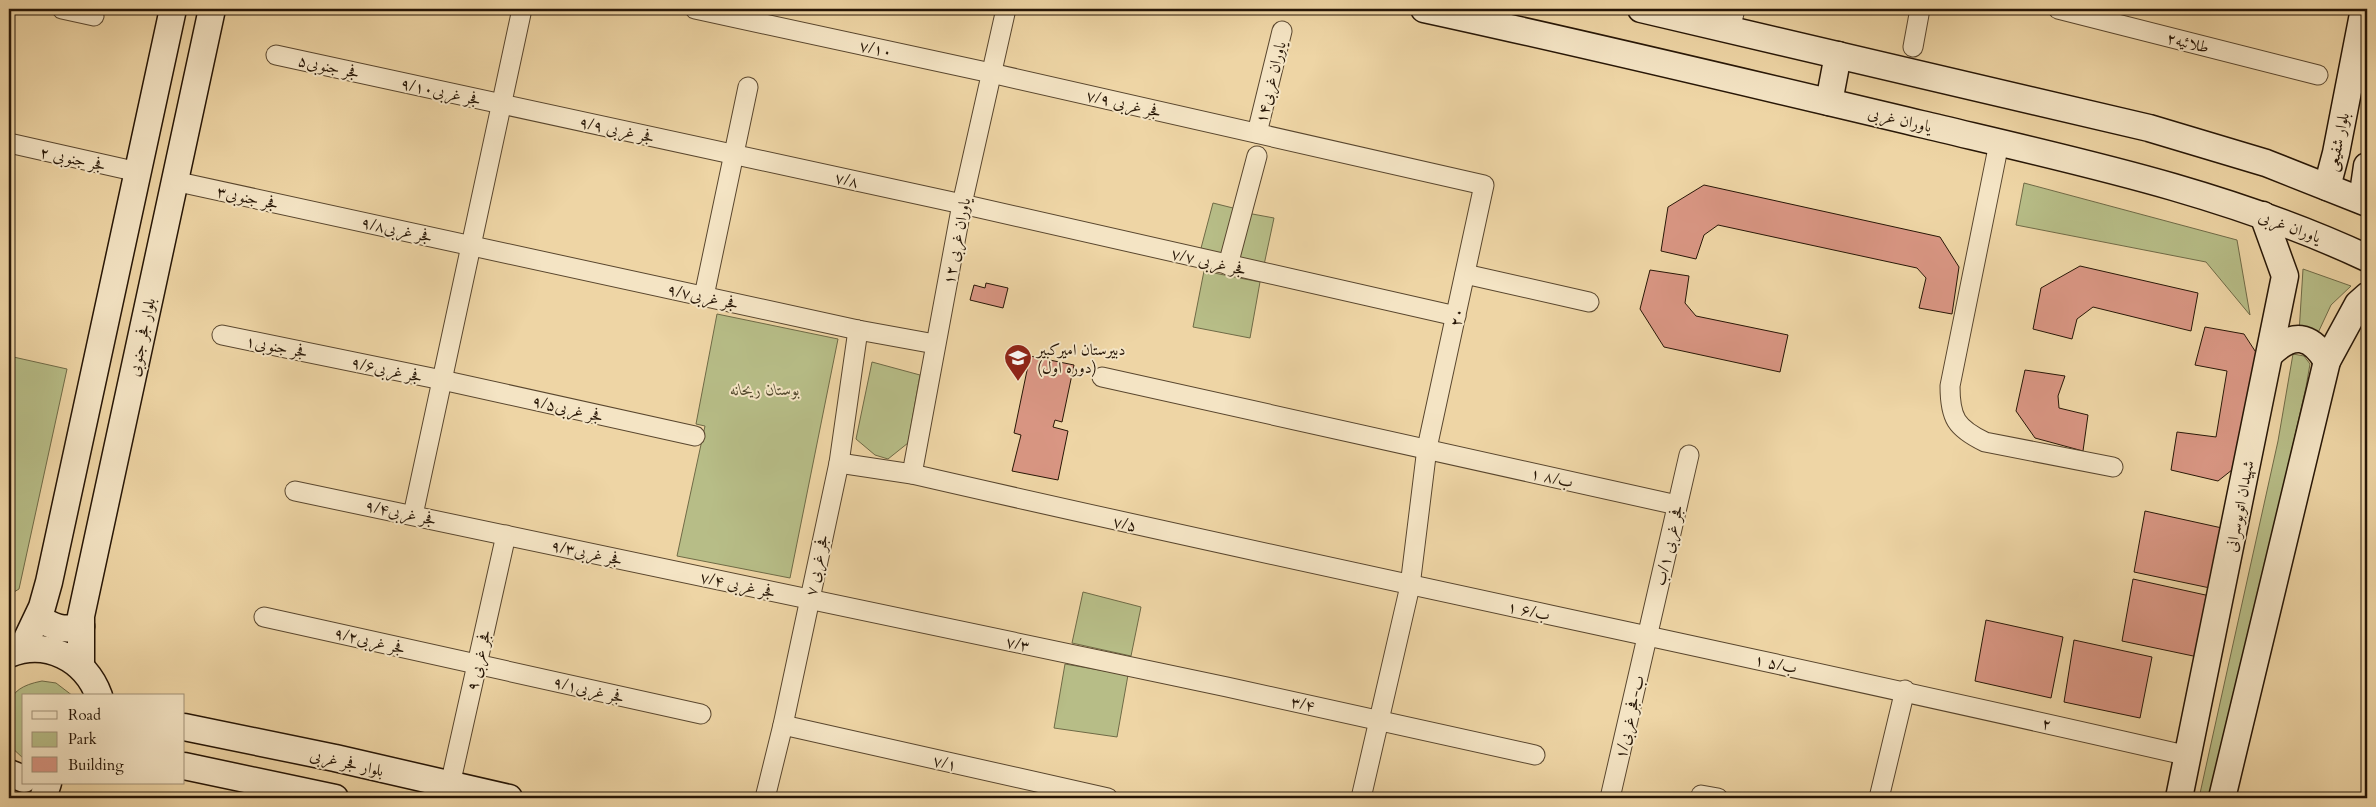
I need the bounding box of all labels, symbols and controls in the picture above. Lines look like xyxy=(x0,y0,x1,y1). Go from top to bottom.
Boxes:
street label: طلائیه۲ xyxy=(2164,27,2211,59)
street label: ۷/۱۰ xyxy=(857,35,894,63)
street label: یاوران غربی۱۴ xyxy=(1250,38,1292,125)
street label: فجر جنوبی۵ xyxy=(296,50,362,84)
street label: فجر غربی۹/۱۰ xyxy=(398,73,483,111)
street label: ۷/۹ فجر غربی xyxy=(1084,85,1164,123)
street label: یاوران غربی xyxy=(1866,102,1935,138)
street label: ۹/۹ فجر غربی xyxy=(577,111,657,149)
street label: بلوار شفیعی xyxy=(2321,111,2355,174)
street label: ۲ فجر جنوبی xyxy=(38,141,108,177)
street label: ۷/۸ xyxy=(833,167,861,193)
street label: فجر جنوبی۳ xyxy=(215,181,281,215)
street label: ۱۲ یاوران غربی xyxy=(938,195,976,286)
street label: یاوران غربی xyxy=(2255,206,2325,249)
street label: فجر غربی۹/۸ xyxy=(359,212,435,248)
street label: ۷/۷ فجر غربی xyxy=(1169,243,1249,281)
street label: فجر غربی۹/۷ xyxy=(665,279,741,315)
street label: بلوار فجر جنوبی xyxy=(123,296,161,378)
street label: ۲۰ xyxy=(1444,306,1470,329)
street label: فجر جنوبی۱ xyxy=(244,330,310,364)
place label: دبیرستان امیرکبیر (دوره اول) xyxy=(1035,339,1126,379)
school or university icon: دبیرستان امیرکبیر (دوره اول) xyxy=(1003,343,1033,382)
street label: فجر غربی۹/۶ xyxy=(349,352,425,388)
park label: بوستان ریحانه xyxy=(730,379,800,401)
street label: فجر غربی۹/۵ xyxy=(530,390,606,428)
street label: شهیدان اتوبوسرانی xyxy=(2220,459,2260,554)
street label: ۱ ب/۸ xyxy=(1528,462,1575,494)
street label: فجر غربی۹/۴ xyxy=(363,495,439,531)
street label: فجر غربی ۱/ب xyxy=(1649,503,1689,588)
street label: ۷/۵ xyxy=(1111,511,1139,537)
street label: ۷ فجر غربی xyxy=(800,532,834,598)
street label: فجر غربی۹/۳ xyxy=(549,535,625,571)
street label: ۷/۴ فجر غربی xyxy=(698,566,778,604)
street label: ۱ ب/۶ xyxy=(1505,596,1552,626)
street label: فجر غربی۹/۲ xyxy=(332,622,408,660)
street label: ۹ فجر غربی xyxy=(461,627,497,693)
street label: ۷/۳ xyxy=(1004,631,1032,657)
street label: ۱ ب/۵ xyxy=(1752,649,1799,679)
street label: فجر غربی۹/۱ xyxy=(551,671,627,709)
street label: ۱/ب-فجر غربی xyxy=(1610,673,1650,761)
street label: ۳/۴ xyxy=(1289,691,1317,717)
legend xyxy=(22,694,185,784)
text: Road xyxy=(68,705,101,725)
street label: ۲ xyxy=(2040,712,2054,736)
text: Park xyxy=(68,729,97,749)
street label: بلوار فجر غربی xyxy=(308,744,386,782)
street label: ۷/۱ xyxy=(931,750,959,776)
text: Building xyxy=(68,755,124,775)

